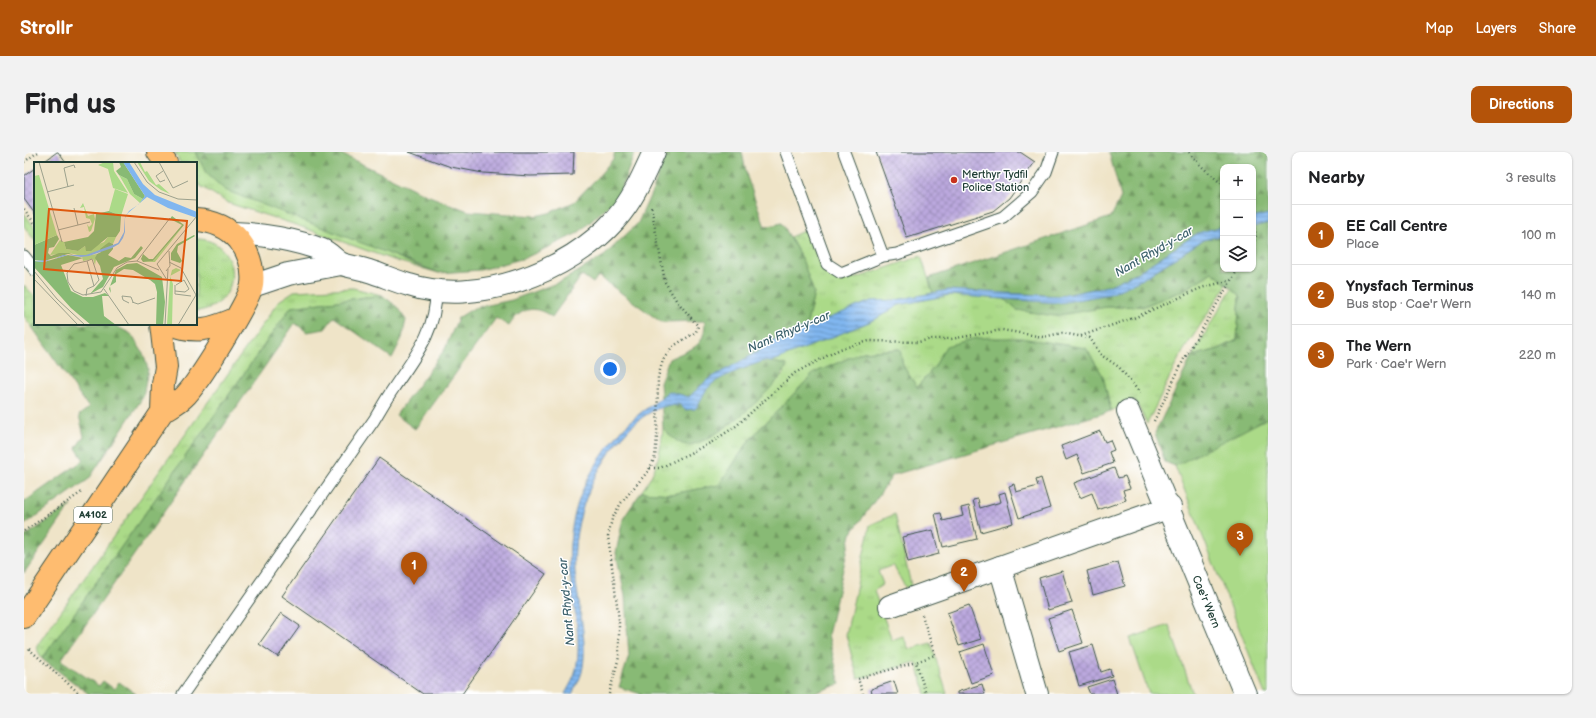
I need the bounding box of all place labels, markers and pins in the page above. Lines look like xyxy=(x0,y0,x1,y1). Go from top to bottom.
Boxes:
place label: Merthyr Tydfil Police Station xyxy=(962,168,1029,194)
marker: Merthyr Tydfil Police Station xyxy=(949,175,959,185)
pin: 3 xyxy=(1227,523,1253,556)
pin: 1 xyxy=(401,552,427,585)
pin: 2 xyxy=(951,559,977,592)

